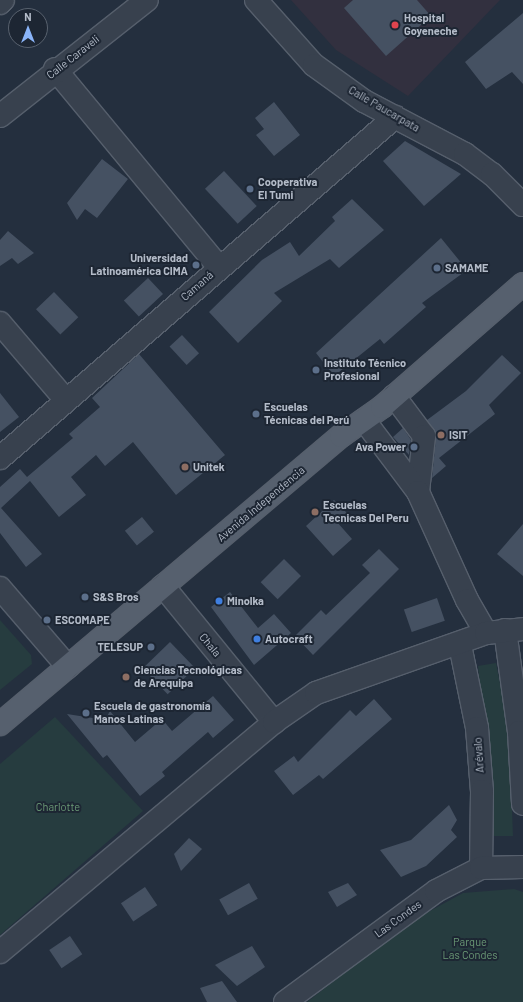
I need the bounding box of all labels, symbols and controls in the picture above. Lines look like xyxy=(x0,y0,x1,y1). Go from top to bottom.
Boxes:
north arrow xyxy=(8,8,48,48)
text: N xyxy=(24,10,32,23)
place label: Hospital Goyeneche xyxy=(404,12,458,38)
marker: Hospital Goyeneche xyxy=(389,19,401,31)
street label: Calle Caraveli xyxy=(44,32,102,82)
street label: Calle Paucarpata xyxy=(346,83,422,135)
place label: Cooperativa El Tumi xyxy=(258,176,317,202)
marker: Cooperativa El Tumi xyxy=(245,184,255,194)
place label: Universidad Latinoamérica CIMA xyxy=(90,252,188,278)
marker: Universidad Latinoamérica CIMA xyxy=(191,260,201,270)
place label: SAMAME xyxy=(445,261,488,275)
marker: SAMAME xyxy=(432,263,442,273)
street label: Camaná xyxy=(178,268,216,304)
place label: Instituto Técnico Profesional xyxy=(324,357,406,383)
marker: Instituto Técnico Profesional xyxy=(311,365,321,375)
place label: Escuelas Técnicas del Perú xyxy=(264,401,349,427)
marker: Escuelas Técnicas del Perú xyxy=(251,409,261,419)
place label: ISIT xyxy=(449,428,468,442)
marker: ISIT xyxy=(436,430,446,440)
place label: Ava Power xyxy=(355,440,406,454)
marker: Ava Power xyxy=(409,442,419,452)
place label: Unitek xyxy=(193,460,225,474)
marker: Unitek xyxy=(180,462,190,472)
street label: Avenida Independencia xyxy=(215,464,307,544)
place label: Escuelas Tecnicas Del Peru xyxy=(323,499,409,525)
marker: Escuelas Tecnicas Del Peru xyxy=(310,507,320,517)
place label: S&S Bros xyxy=(93,590,139,604)
marker: S&S Bros xyxy=(80,592,90,602)
place label: Minolka xyxy=(227,594,264,608)
marker: Minolka xyxy=(214,596,224,606)
place label: ESCOMAPE xyxy=(55,613,110,627)
marker: ESCOMAPE xyxy=(42,615,52,625)
street label: Chala xyxy=(196,631,224,659)
place label: Autocraft xyxy=(265,632,313,646)
marker: Autocraft xyxy=(252,634,262,644)
place label: TELESUP xyxy=(97,640,143,654)
marker: TELESUP xyxy=(146,642,156,652)
place label: Ciencias Tecnológicas de Arequipa xyxy=(134,664,242,690)
marker: Ciencias Tecnológicas de Arequipa xyxy=(121,672,131,682)
place label: Escuela de gastronomía Manos Latinas xyxy=(94,700,211,726)
marker: Escuela de gastronomía Manos Latinas xyxy=(81,708,91,718)
street label: Arévalo xyxy=(471,737,487,773)
park label: Charlotte xyxy=(36,800,80,814)
street label: Las Condes xyxy=(372,898,424,940)
park label: Parque Las Condes xyxy=(443,936,497,962)

